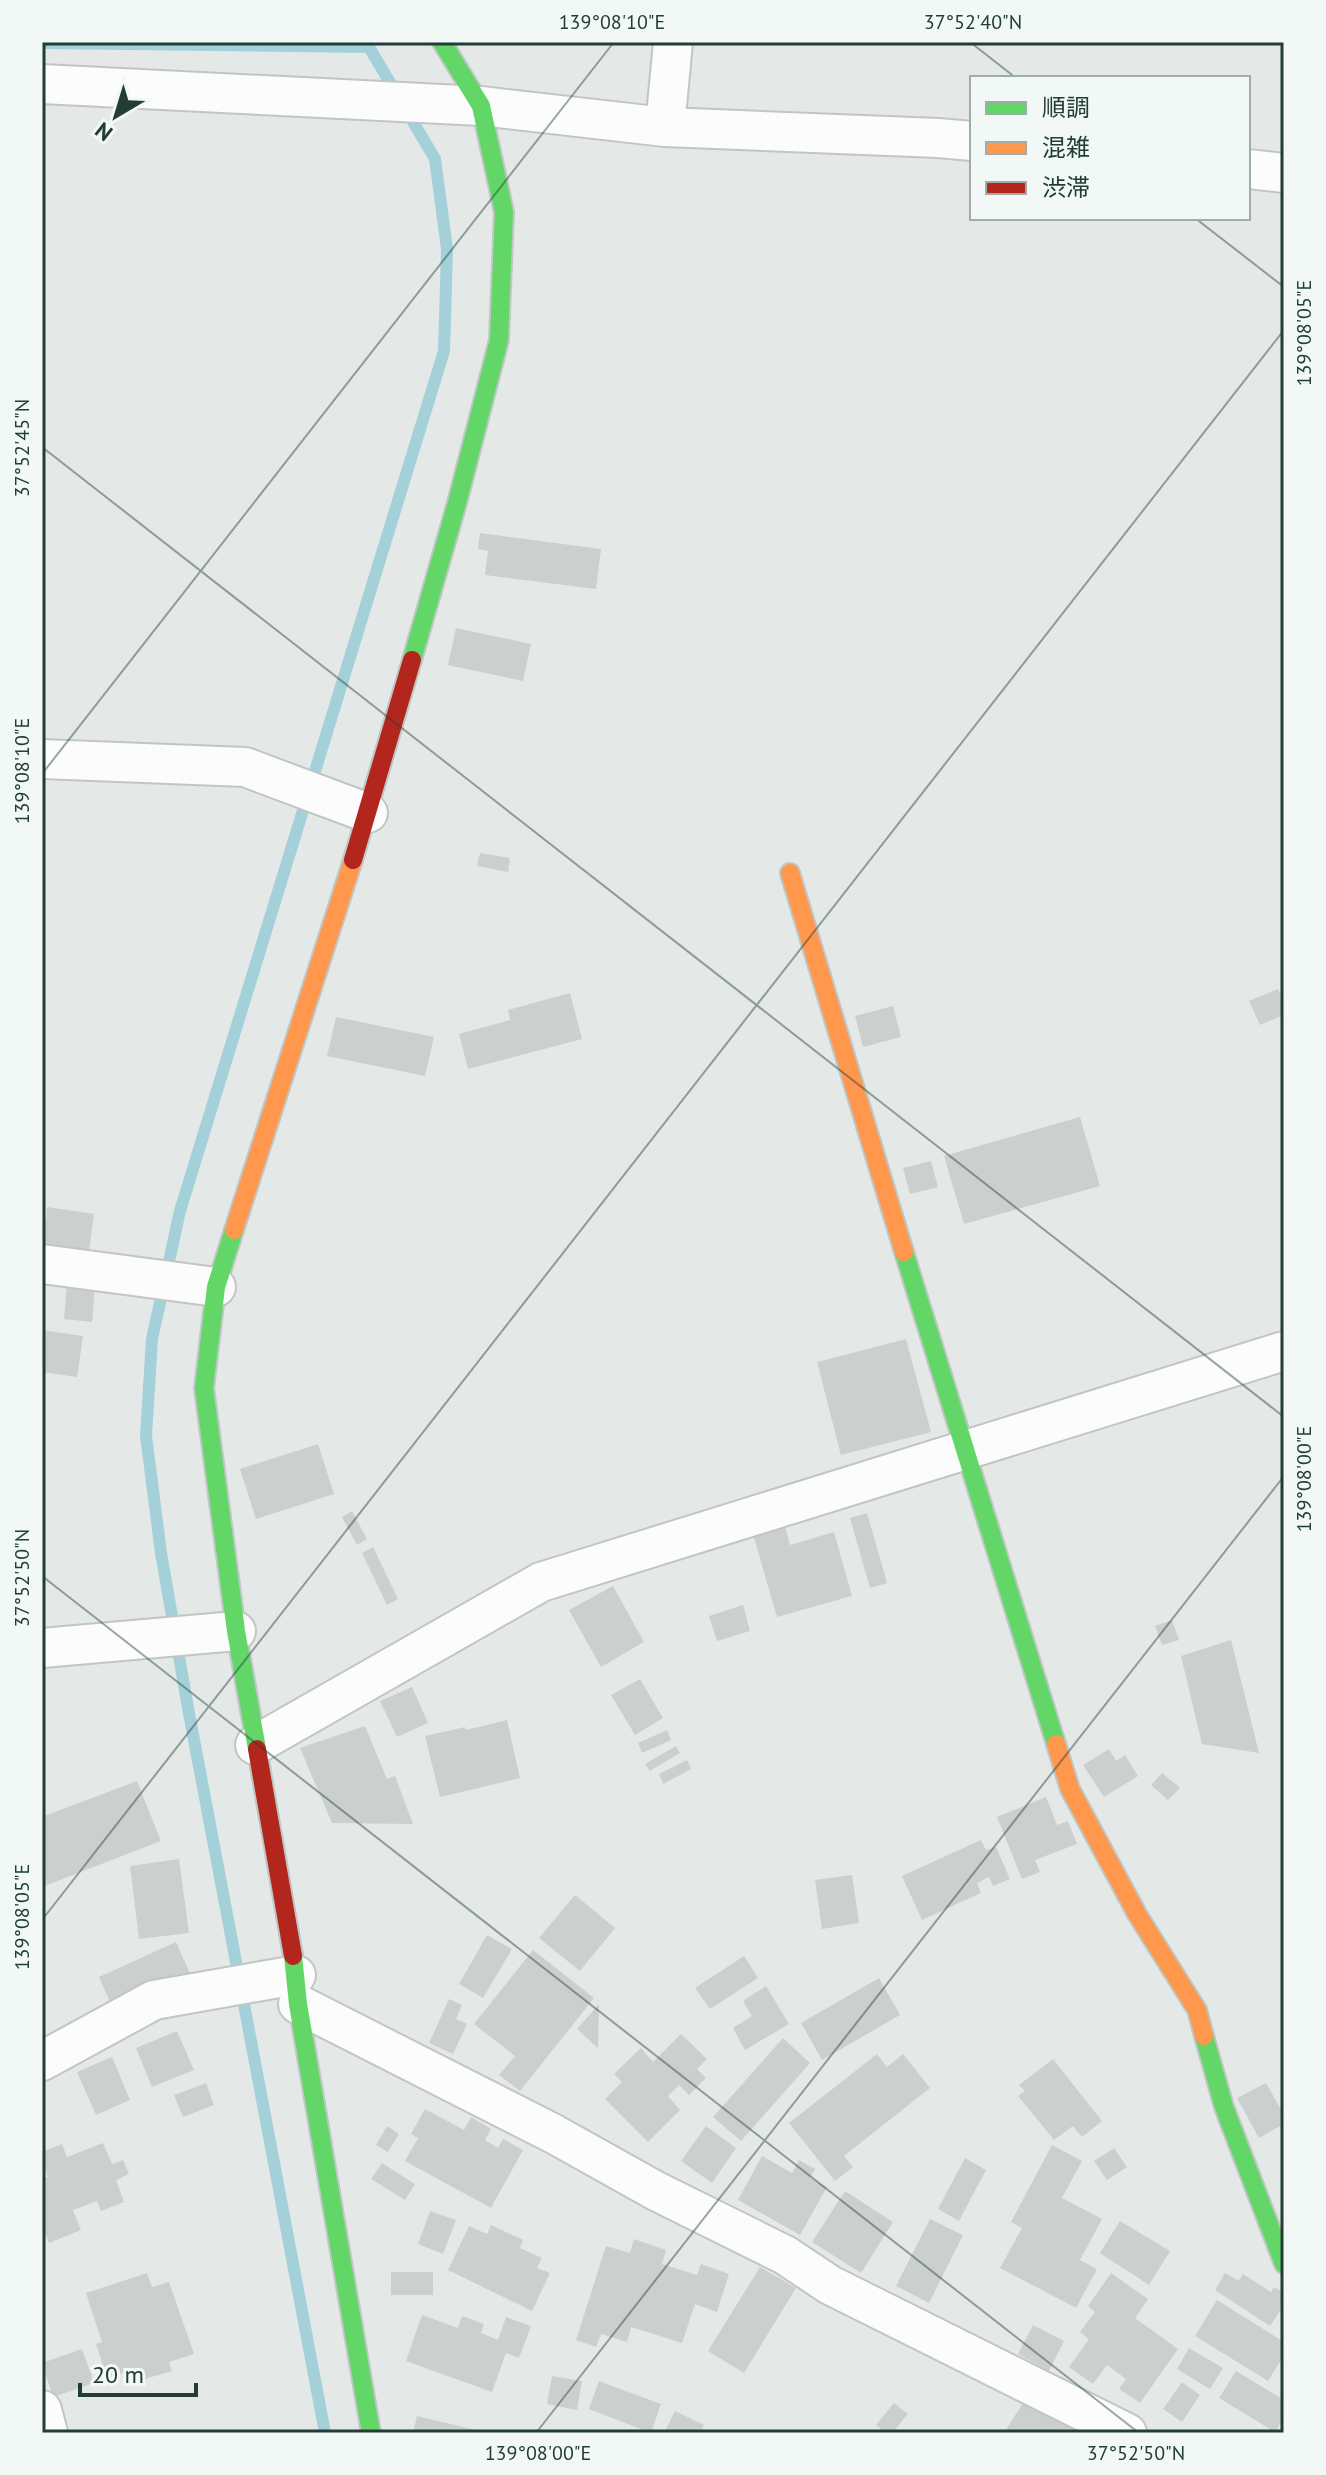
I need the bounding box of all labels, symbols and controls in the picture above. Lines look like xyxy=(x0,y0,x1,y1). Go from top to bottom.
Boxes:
text: 139°08'10"E xyxy=(559,9,665,35)
text: 37°52'40"N xyxy=(924,9,1022,35)
north arrow xyxy=(76,76,156,156)
legend xyxy=(970,76,1250,220)
text: 順調 xyxy=(1042,92,1090,123)
text: N xyxy=(89,116,118,147)
text: 混雑 xyxy=(1042,132,1090,163)
text: 渋滞 xyxy=(1042,172,1090,203)
text: 139°08'05"E xyxy=(1291,280,1317,386)
text: 37°52'45"N xyxy=(9,399,35,497)
text: 139°08'10"E xyxy=(9,718,35,824)
text: 139°08'00"E xyxy=(1291,1426,1317,1532)
text: 37°52'50"N xyxy=(9,1529,35,1627)
text: 139°08'05"E xyxy=(9,1864,35,1970)
scale bar xyxy=(80,2347,196,2397)
text: 20 m xyxy=(92,2359,144,2390)
text: 139°08'00"E xyxy=(485,2440,591,2466)
text: 37°52'50"N xyxy=(1087,2440,1185,2466)

